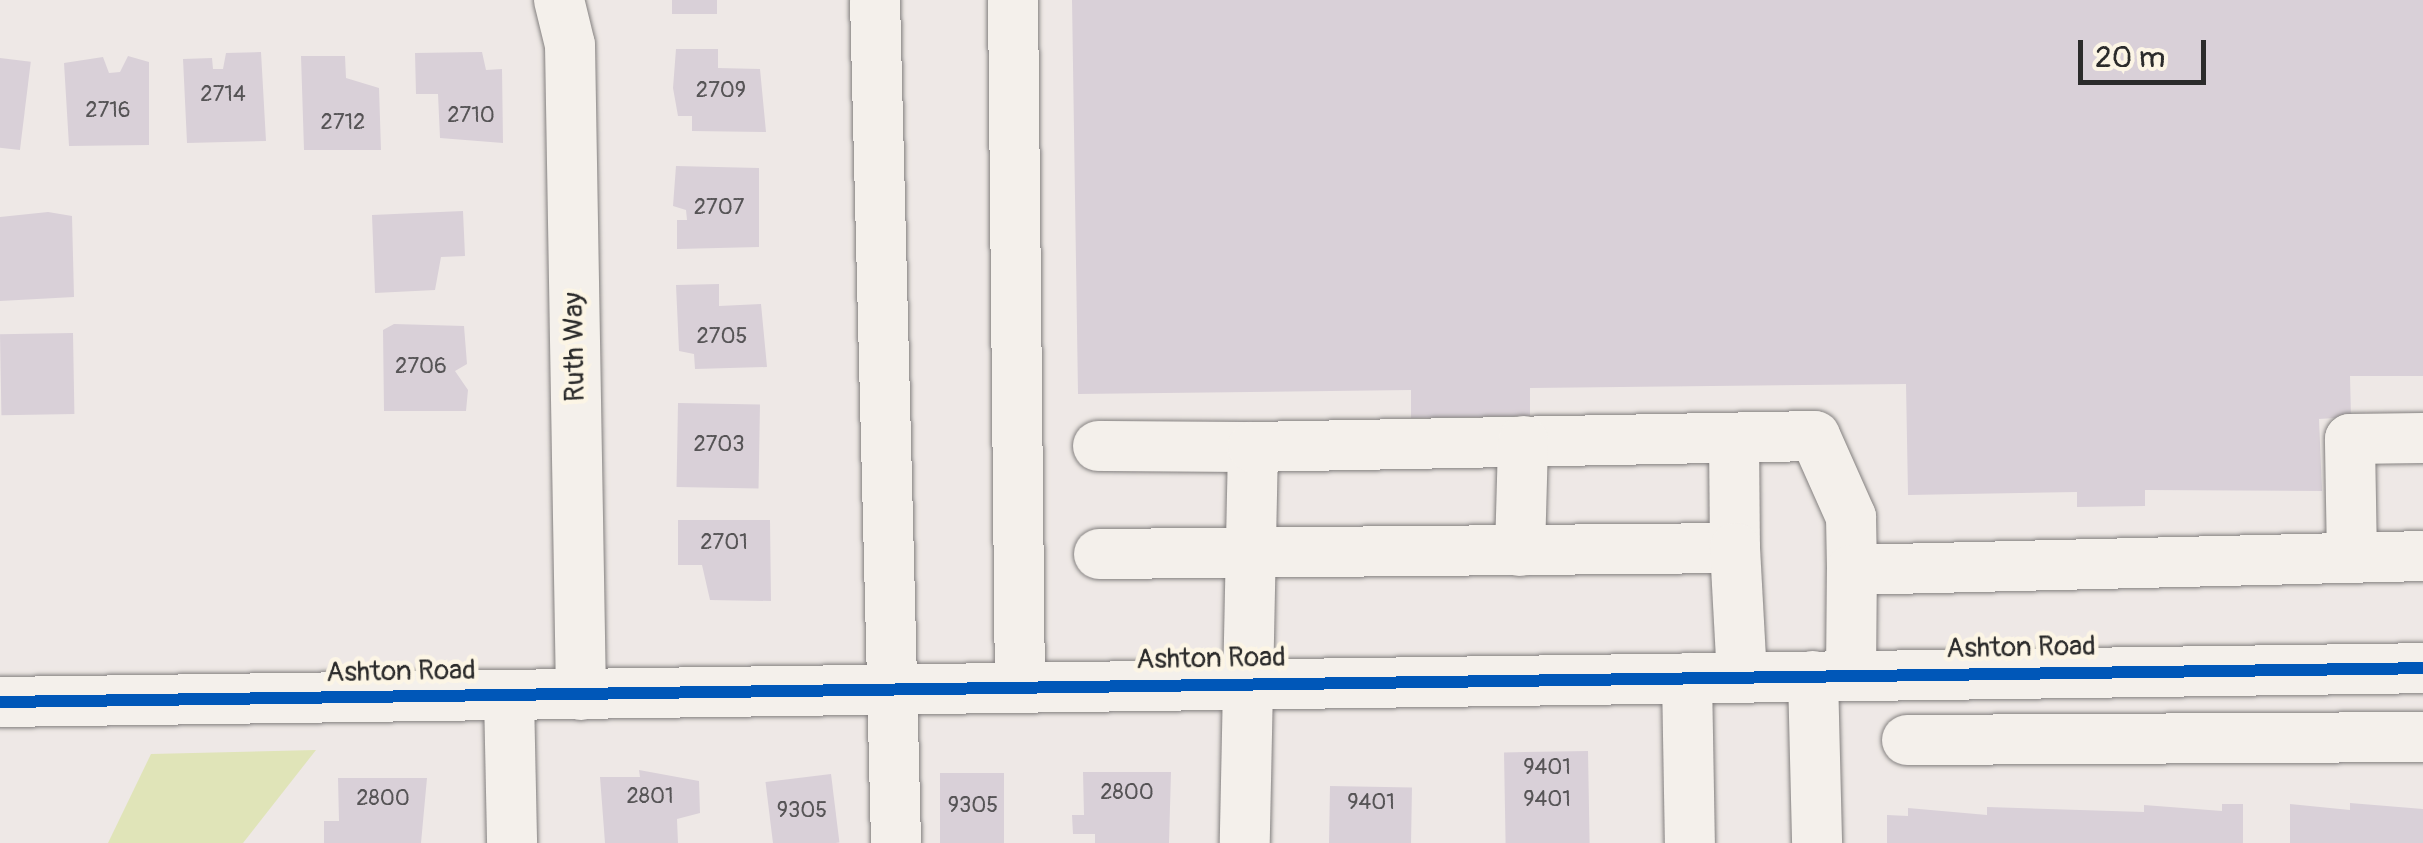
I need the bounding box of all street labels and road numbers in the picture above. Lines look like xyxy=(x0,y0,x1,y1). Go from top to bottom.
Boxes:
street label: Ruth Way xyxy=(557,292,593,402)
street label: Ashton Road xyxy=(1946,630,2096,666)
street label: Ashton Road xyxy=(1136,641,1286,677)
street label: Ashton Road xyxy=(326,654,476,690)

